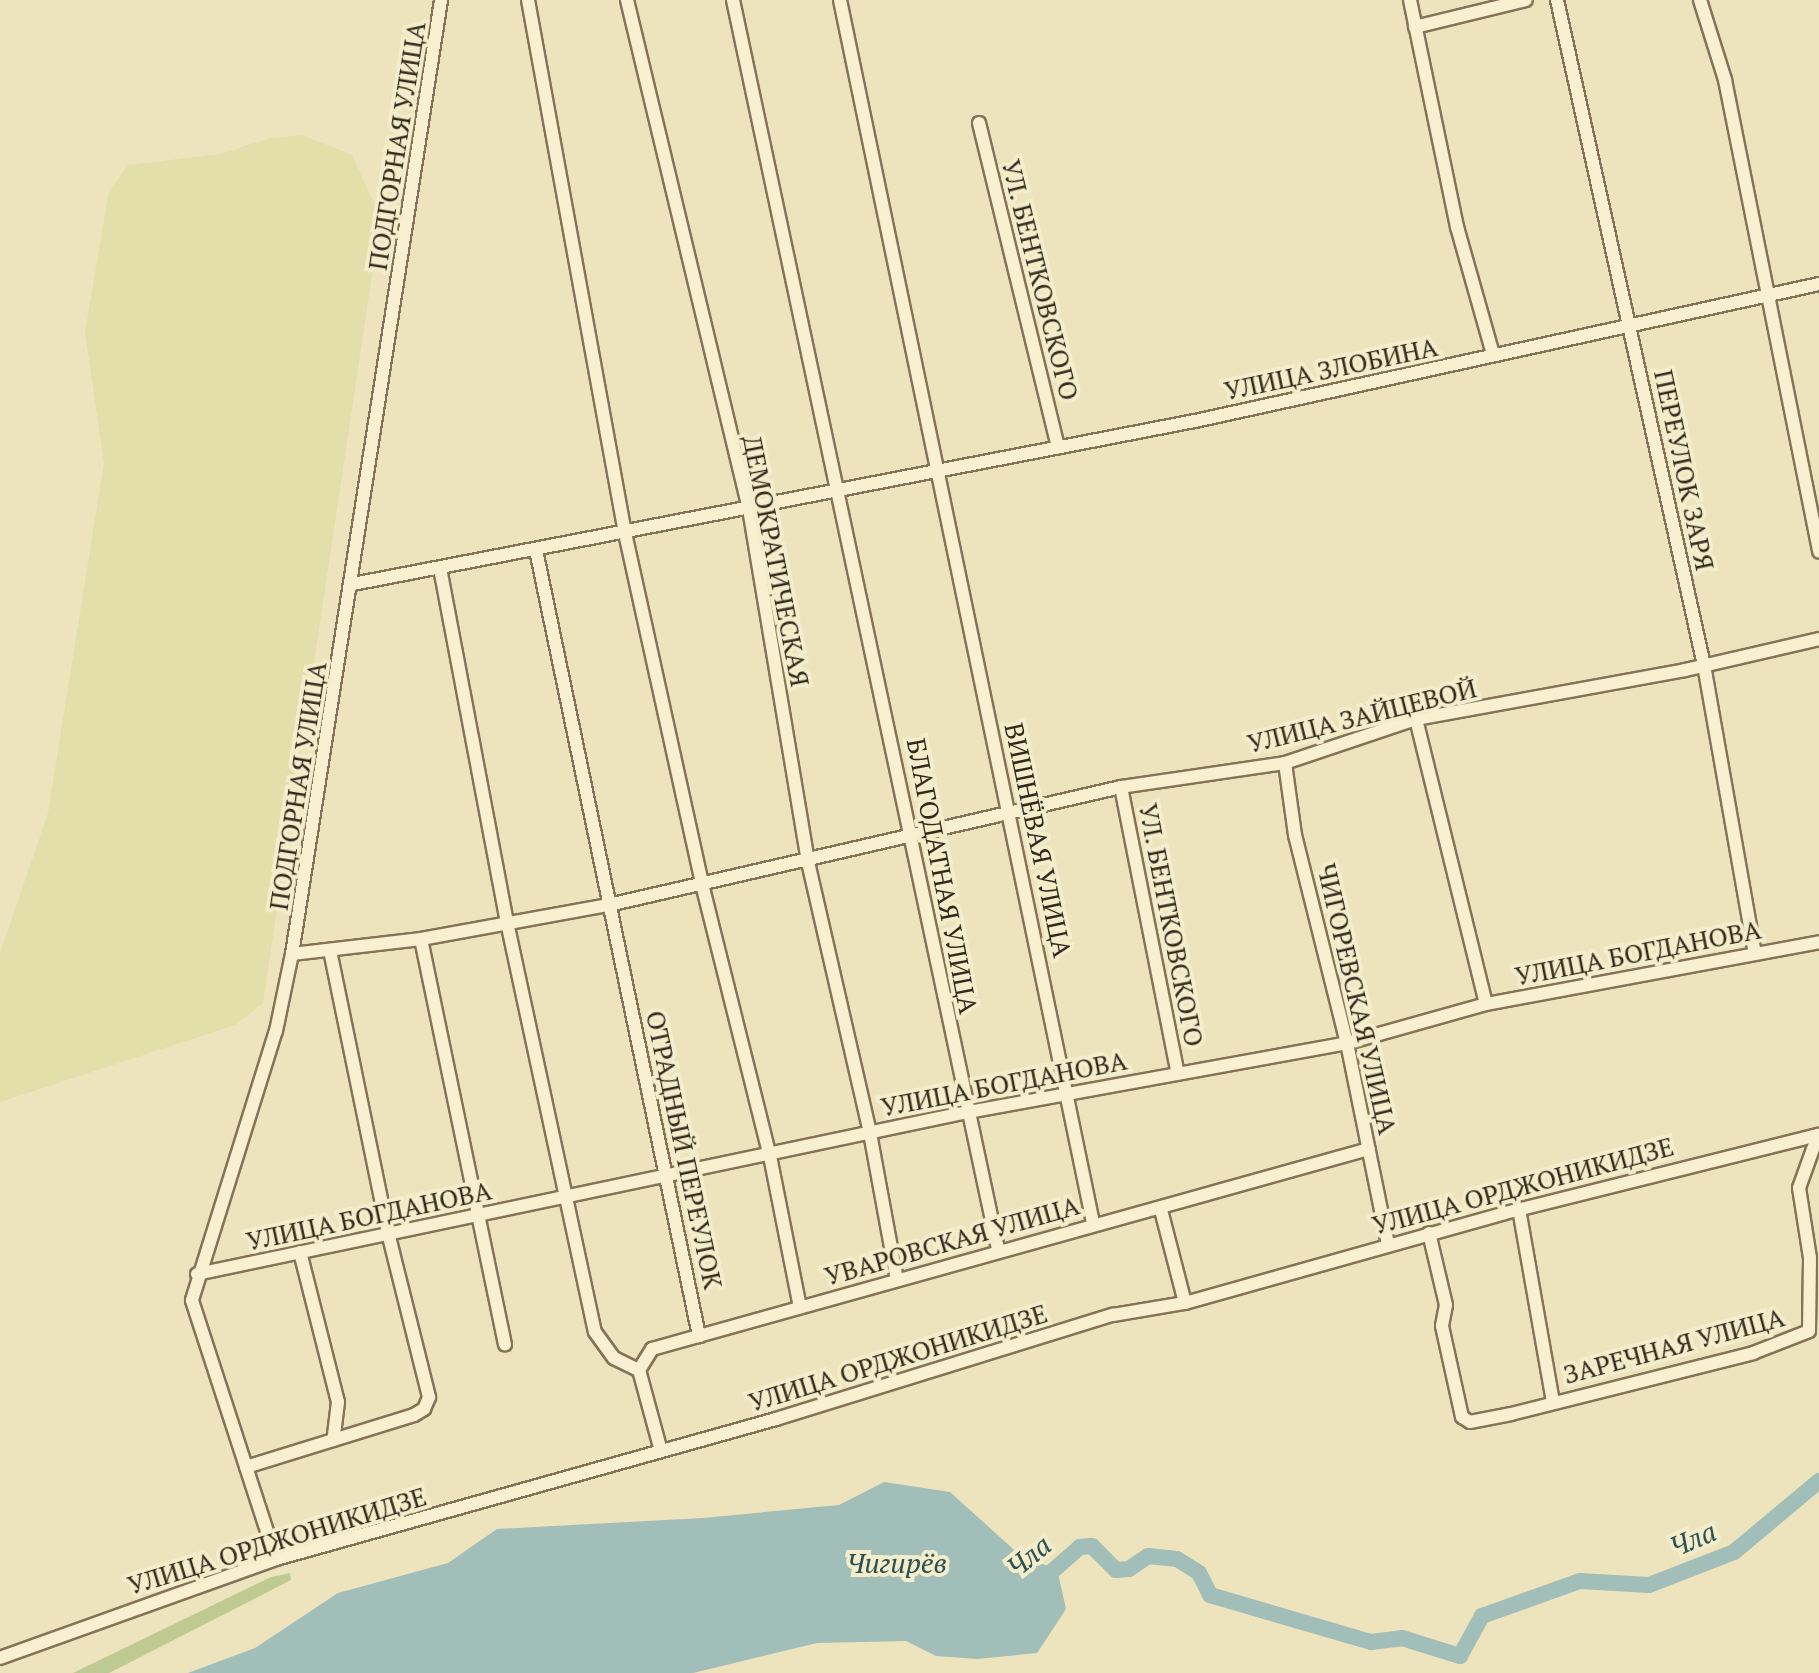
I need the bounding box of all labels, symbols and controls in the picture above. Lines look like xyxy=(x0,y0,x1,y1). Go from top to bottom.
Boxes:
street label: ПОДГОРНАЯ УЛИЦА xyxy=(362,19,432,273)
street label: УЛ. БЕНТКОВСКОГО xyxy=(995,156,1085,404)
street label: УЛИЦА ЗЛОБИНА xyxy=(1221,331,1441,407)
street label: ПЕРЕУЛОК ЗАРЯ xyxy=(1648,367,1720,573)
street label: ДЕМОКРАТИЧЕСКАЯ xyxy=(736,433,816,689)
street label: ПОДГОРНАЯ УЛИЦА xyxy=(263,659,333,913)
street label: УЛИЦА ЗАЙЦЕВОЙ xyxy=(1244,672,1480,760)
street label: ВИШНЁВАЯ УЛИЦА xyxy=(998,720,1078,960)
street label: БЛАГОДАТНАЯ УЛИЦА xyxy=(900,735,984,1017)
street label: УЛ. БЕНТКОВСКОГО xyxy=(1132,800,1210,1050)
street label: ЧИГОРЕВСКАЯ УЛИЦА xyxy=(1311,860,1403,1138)
street label: УЛИЦА БОГДАНОВА xyxy=(1512,914,1764,992)
street label: ОТРАДНЫЙ ПЕРЕУЛОК xyxy=(639,1008,729,1292)
street label: УЛИЦА БОГДАНОВА xyxy=(878,1045,1130,1123)
street label: УЛИЦА ОРДЖОНИКИДЗЕ xyxy=(1369,1131,1677,1241)
street label: УЛИЦА БОГДАНОВА xyxy=(243,1175,495,1257)
street label: УВАРОВСКАЯ УЛИЦА xyxy=(821,1190,1083,1292)
street label: УЛИЦА ОРДЖОНИКИДЗЕ xyxy=(745,1298,1051,1418)
street label: ЗАРЕЧНАЯ УЛИЦА xyxy=(1560,1301,1788,1391)
street label: УЛИЦА ОРДЖОНИКИДЗЕ xyxy=(124,1481,430,1601)
water label: Чла xyxy=(1665,1514,1721,1564)
water label: Чла xyxy=(1000,1528,1058,1584)
water label: Чигирёв xyxy=(847,1546,947,1580)

